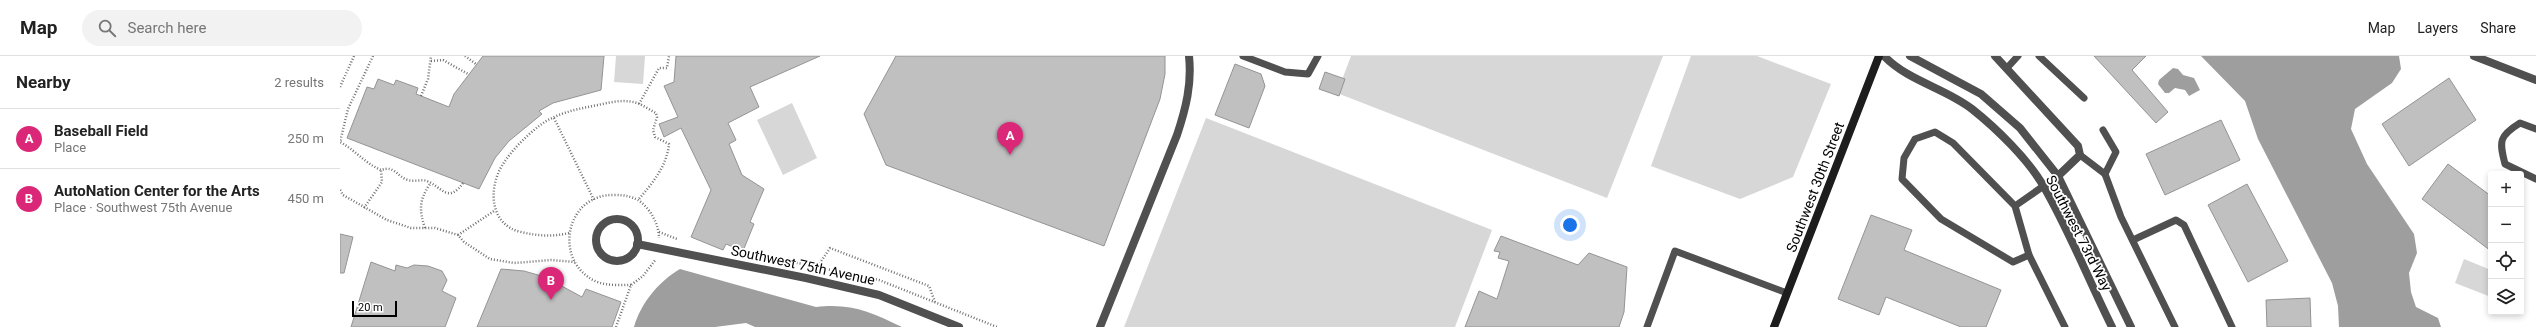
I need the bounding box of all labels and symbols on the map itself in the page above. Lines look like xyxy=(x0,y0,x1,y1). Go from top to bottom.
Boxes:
street label: Southwest 30th Street xyxy=(1783,119,1847,254)
pin: A xyxy=(997,122,1023,155)
street label: Southwest 73rd Way xyxy=(2043,173,2115,294)
your location xyxy=(1560,215,1580,235)
street label: Southwest 75th Avenue xyxy=(730,242,876,288)
pin: B xyxy=(538,267,564,300)
scale bar xyxy=(352,299,397,318)

